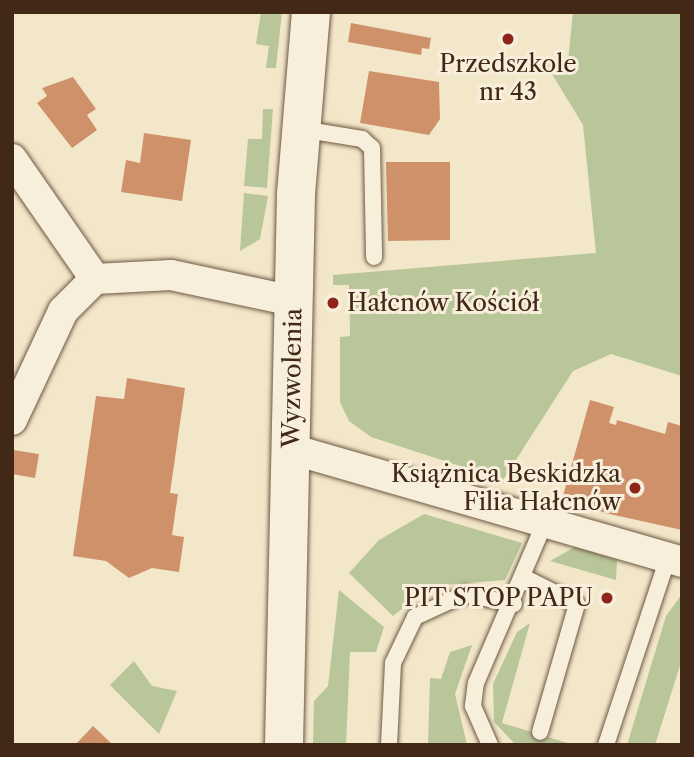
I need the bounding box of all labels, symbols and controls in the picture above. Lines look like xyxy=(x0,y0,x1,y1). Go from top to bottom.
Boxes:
marker: Przedszkole nr 43 xyxy=(500,31,516,47)
place label: Przedszkole nr 43 xyxy=(439,50,577,106)
place label: Hałcnów Kościół xyxy=(347,289,540,317)
marker: Hałcnów Kościół xyxy=(325,295,341,311)
street label: Wyzwolenia xyxy=(276,308,308,448)
place label: Książnica Beskidzka Filia Hałcnów xyxy=(391,460,621,516)
marker: Książnica Beskidzka Filia Hałcnów xyxy=(627,480,643,496)
place label: PIT STOP PAPU xyxy=(403,584,593,612)
marker: PIT STOP PAPU xyxy=(599,590,615,606)

